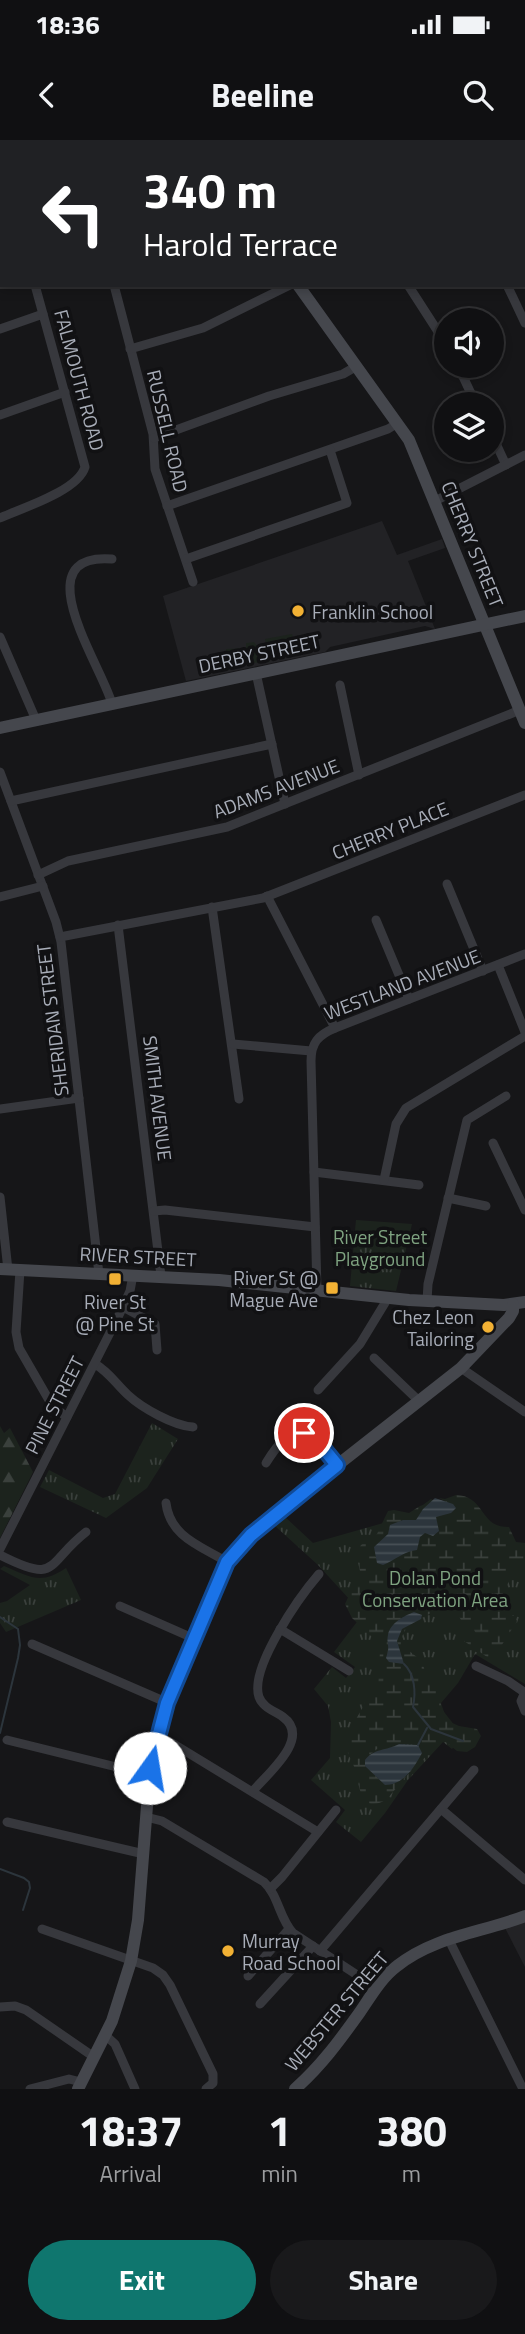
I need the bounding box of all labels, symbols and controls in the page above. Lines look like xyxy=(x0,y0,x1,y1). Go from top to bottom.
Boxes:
text: 18:36 xyxy=(35,5,100,44)
text: Beeline xyxy=(211,71,314,119)
icon: back xyxy=(28,76,66,114)
icon: search xyxy=(459,76,497,114)
text: 340 m xyxy=(143,152,277,227)
icon: left xyxy=(28,168,119,259)
text: Harold Terrace xyxy=(143,220,338,268)
street label: FALMOUTH ROAD xyxy=(47,306,113,454)
map controls xyxy=(434,308,504,462)
button: sound xyxy=(434,308,504,378)
street label: RUSSELL ROAD xyxy=(140,367,196,495)
button: layers xyxy=(434,392,504,462)
street label: CHERRY STREET xyxy=(434,476,512,612)
place label: Franklin School xyxy=(312,597,433,626)
marker: Franklin School xyxy=(290,603,306,619)
street label: DERBY STREET xyxy=(196,626,322,680)
street label: ADAMS AVENUE xyxy=(209,751,343,825)
street label: CHERRY PLACE xyxy=(327,793,453,867)
street label: WESTLAND AVENUE xyxy=(320,941,484,1027)
street label: SHERIDAN STREET xyxy=(28,942,76,1098)
street label: SMITH AVENUE xyxy=(136,1034,180,1162)
park label: River Street Playground xyxy=(333,1222,427,1273)
street label: RIVER STREET xyxy=(79,1238,197,1274)
place label: River St @ Mague Ave xyxy=(229,1263,318,1314)
marker: River St @ Pine St xyxy=(107,1271,123,1287)
marker: River St @ Mague Ave xyxy=(324,1280,340,1296)
place label: River St @ Pine St xyxy=(76,1287,155,1338)
place label: Chez Leon Tailoring xyxy=(392,1302,474,1353)
marker: Chez Leon Tailoring xyxy=(480,1319,496,1335)
street label: PINE STREET xyxy=(17,1351,91,1459)
pin xyxy=(274,1403,334,1463)
icon: arrive xyxy=(285,1414,323,1452)
park label: Dolan Pond Conservation Area xyxy=(362,1563,508,1614)
position arrow xyxy=(113,1731,187,1805)
place label: Murray Road School xyxy=(242,1926,341,1977)
marker: Murray Road School xyxy=(220,1943,236,1959)
street label: WEBSTER STREET xyxy=(277,1945,395,2077)
text: 18:37 xyxy=(78,2098,183,2162)
text: 1 xyxy=(268,2098,291,2162)
text: 380 xyxy=(376,2098,447,2162)
text: Arrival xyxy=(99,2156,162,2191)
text: min xyxy=(261,2156,298,2191)
text: m xyxy=(402,2156,421,2191)
button: Exit xyxy=(28,2240,256,2320)
button: Share xyxy=(270,2240,497,2320)

